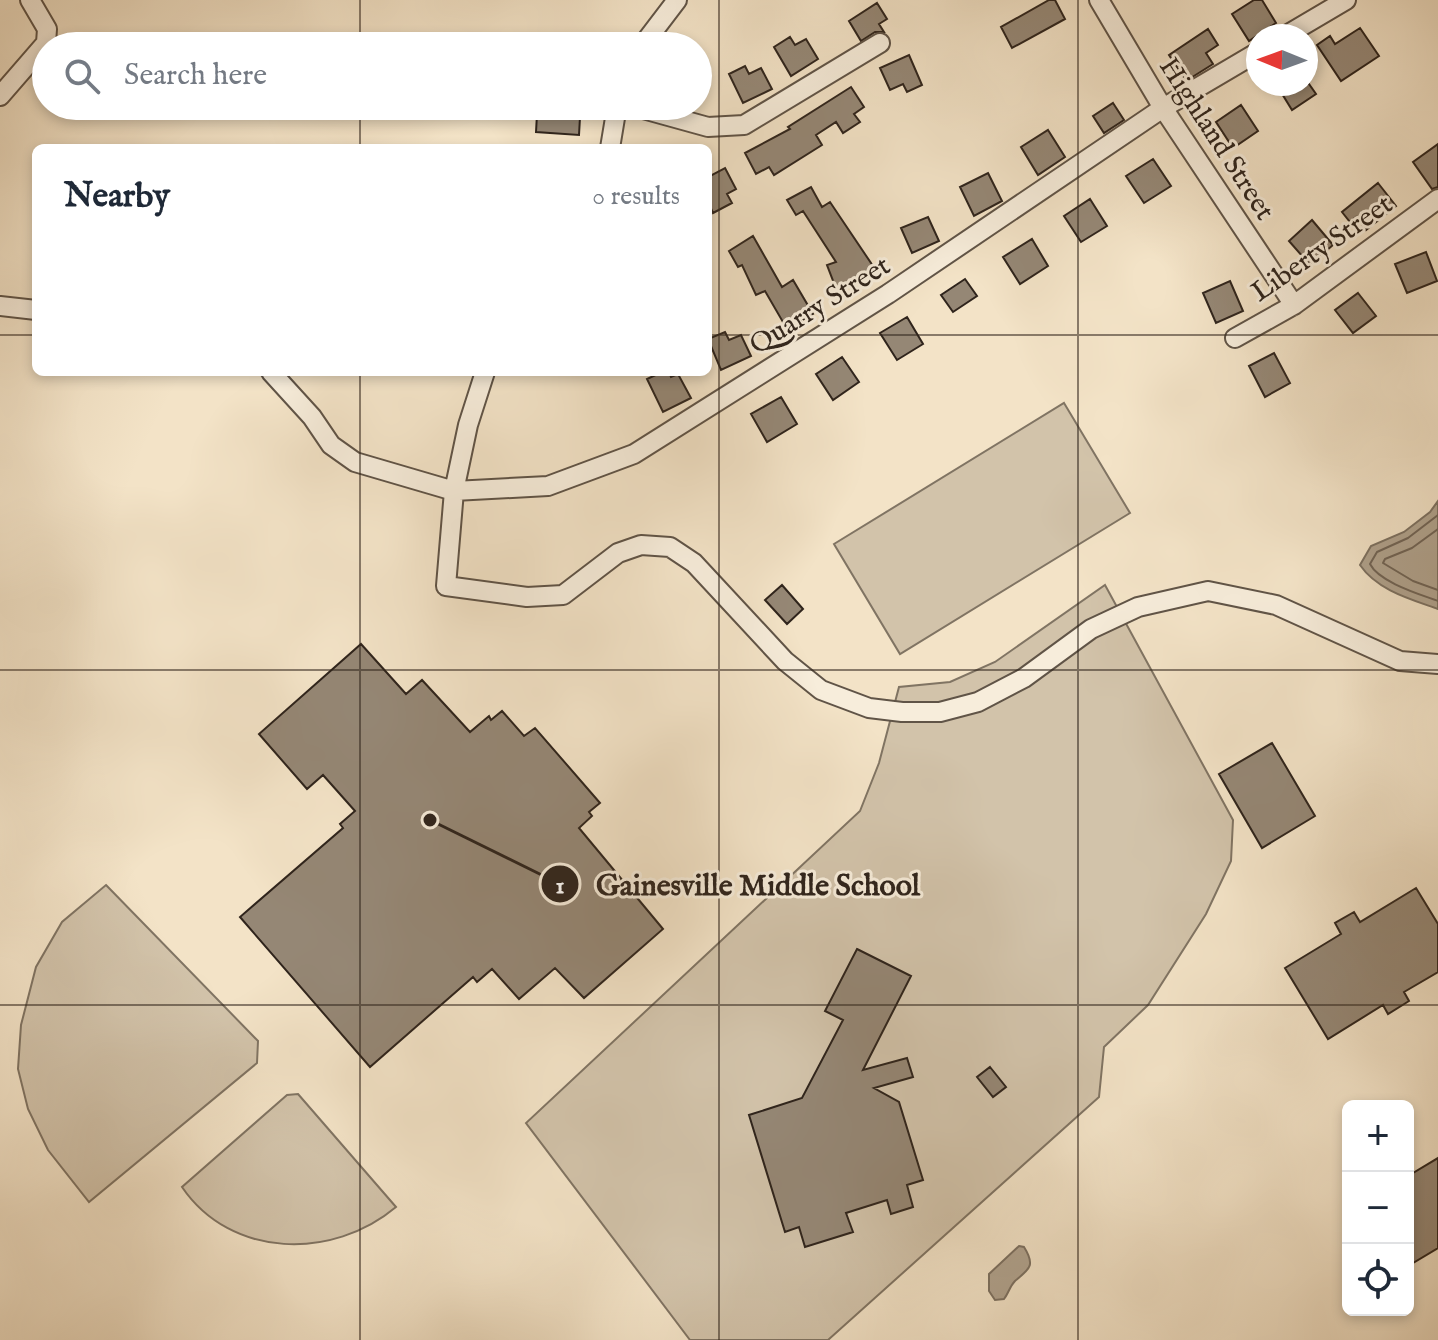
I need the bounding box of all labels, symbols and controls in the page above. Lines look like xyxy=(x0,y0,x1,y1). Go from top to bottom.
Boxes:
north arrow xyxy=(1246,24,1318,96)
search box xyxy=(32,32,712,120)
street label: Highland Street xyxy=(1150,51,1282,228)
icon: search xyxy=(60,54,104,98)
text: Search here xyxy=(124,57,267,95)
text: Nearby xyxy=(64,175,170,218)
text: 0 results xyxy=(592,180,680,213)
street label: Liberty Street xyxy=(1245,187,1400,311)
street label: Quarry Street xyxy=(743,249,898,363)
callout: Gainesville Middle School xyxy=(540,857,936,911)
text: Gainesville Middle School xyxy=(596,868,921,906)
text: 1 xyxy=(556,871,565,902)
map controls xyxy=(1342,1100,1414,1316)
button: + xyxy=(1342,1100,1414,1172)
button: − xyxy=(1342,1172,1414,1244)
button: locate xyxy=(1342,1244,1414,1316)

